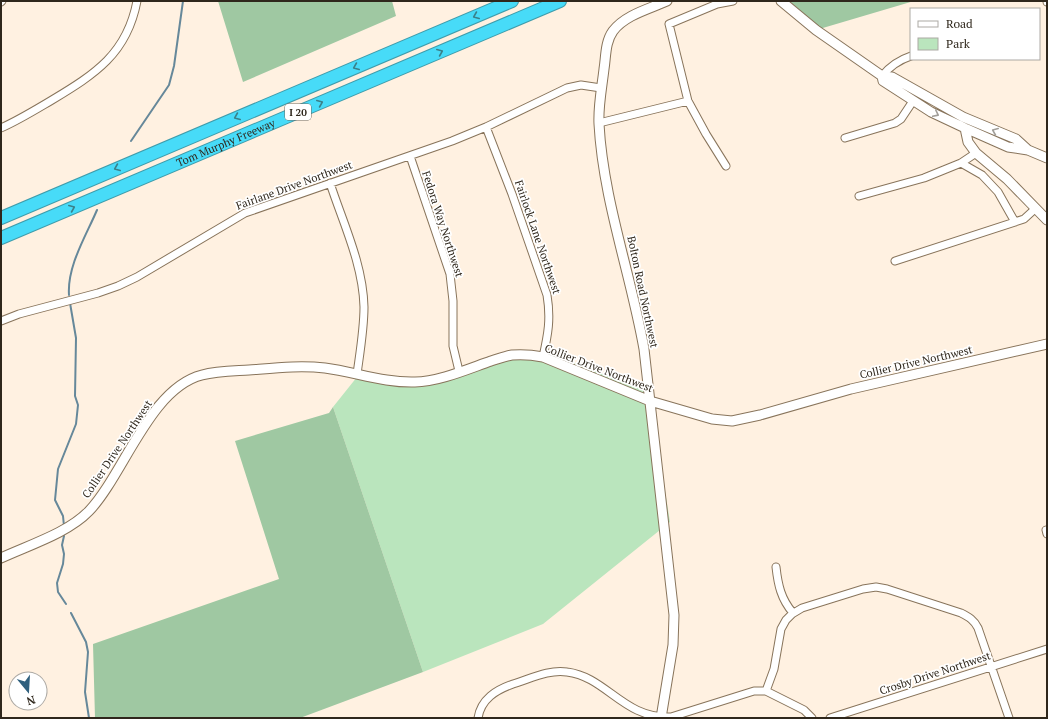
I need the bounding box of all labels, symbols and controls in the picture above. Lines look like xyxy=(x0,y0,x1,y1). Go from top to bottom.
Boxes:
legend xyxy=(910,8,1040,60)
one-way arrow xyxy=(473,12,480,20)
text: Road xyxy=(946,16,973,31)
text: Park xyxy=(946,36,971,51)
one-way arrow xyxy=(436,49,444,57)
one-way arrow xyxy=(353,62,360,70)
one-way arrow xyxy=(317,99,324,107)
road number: I 20 xyxy=(285,104,311,120)
one-way arrow xyxy=(932,109,939,117)
one-way arrow xyxy=(233,113,240,121)
street label: Tom Murphy Freeway xyxy=(174,115,278,170)
one-way arrow xyxy=(991,127,998,135)
street label: Fairlane Drive Northwest xyxy=(234,157,354,213)
one-way arrow xyxy=(114,164,121,172)
street label: Fedora Way Northwest xyxy=(419,169,467,279)
street label: Fairlock Lane Northwest xyxy=(512,178,564,296)
one-way arrow xyxy=(68,205,75,213)
street label: Bolton Road Northwest xyxy=(624,235,662,349)
street label: Collier Drive Northwest xyxy=(543,341,655,395)
street label: Collier Drive Northwest xyxy=(858,342,974,382)
street label: Collier Drive Northwest xyxy=(79,397,155,501)
street label: Crosby Drive Northwest xyxy=(878,648,992,698)
north arrow xyxy=(8,671,48,711)
text: N xyxy=(24,693,37,709)

